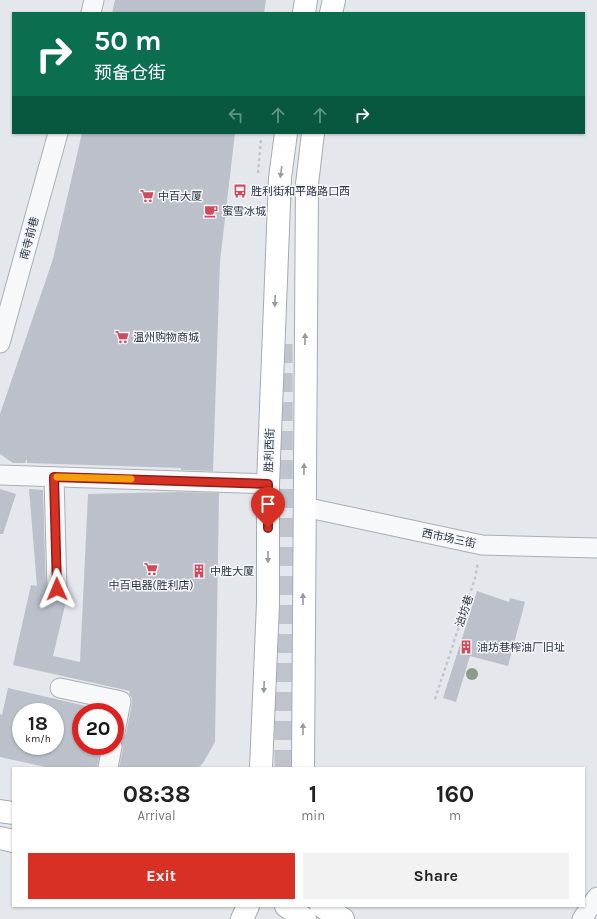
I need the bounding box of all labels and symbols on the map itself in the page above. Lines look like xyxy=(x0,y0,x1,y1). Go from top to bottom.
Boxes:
one-way arrow xyxy=(278,166,284,178)
bus stop icon: 胜利街和平路路口西 xyxy=(232,183,248,199)
place label: 胜利街和平路路口西 xyxy=(251,185,350,198)
supermarket icon: 中百大厦 xyxy=(139,188,155,204)
place label: 中百大厦 xyxy=(158,190,202,203)
cafe icon: 蜜雪冰城 xyxy=(203,203,219,219)
place label: 蜜雪冰城 xyxy=(222,205,266,218)
street label: 南寺前巷 xyxy=(18,215,41,261)
one-way arrow xyxy=(272,295,278,308)
supermarket icon: 温州购物商城 xyxy=(114,329,130,345)
place label: 温州购物商城 xyxy=(133,331,199,344)
one-way arrow xyxy=(302,332,308,345)
street label: 胜利西街 xyxy=(262,428,277,472)
one-way arrow xyxy=(301,462,307,475)
pin xyxy=(251,487,285,528)
street label: 西市场三街 xyxy=(421,526,477,551)
one-way arrow xyxy=(265,551,271,564)
supermarket icon: 中百电器(胜利店) xyxy=(143,561,159,577)
building icon: 中胜大厦 xyxy=(191,563,207,579)
place label: 中胜大厦 xyxy=(210,565,254,578)
position arrow xyxy=(36,568,78,610)
place label: 中百电器(胜利店) xyxy=(109,579,193,592)
one-way arrow xyxy=(300,592,306,605)
street label: 油坊巷 xyxy=(453,593,476,629)
building icon: 油坊巷榨油厂旧址 xyxy=(458,639,474,655)
place label: 油坊巷榨油厂旧址 xyxy=(477,641,565,654)
one-way arrow xyxy=(261,681,267,694)
speed limit sign: 20 xyxy=(72,703,124,755)
one-way arrow xyxy=(300,722,306,735)

